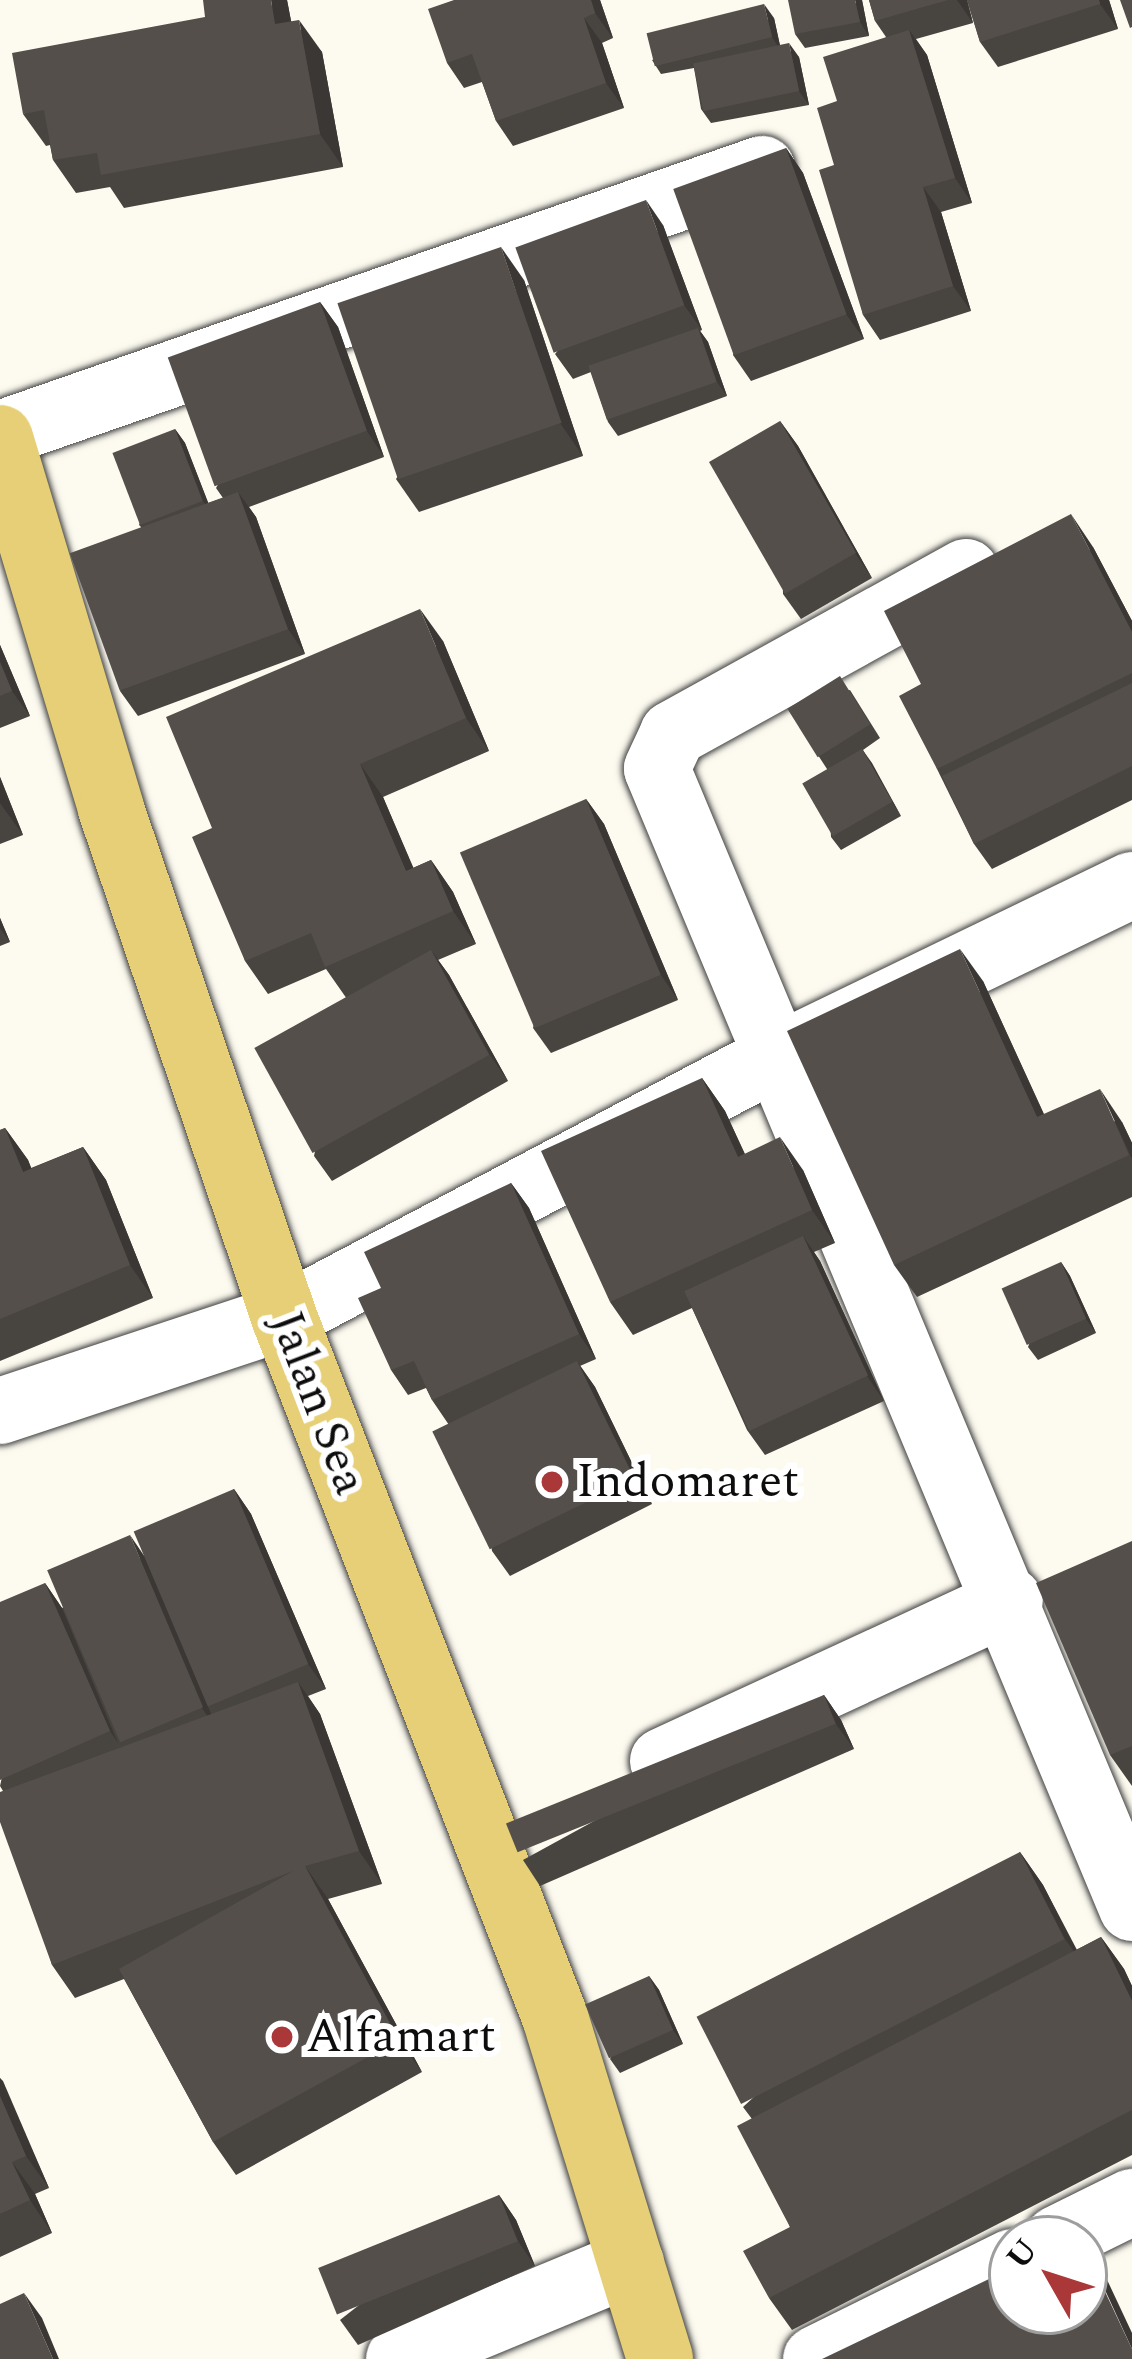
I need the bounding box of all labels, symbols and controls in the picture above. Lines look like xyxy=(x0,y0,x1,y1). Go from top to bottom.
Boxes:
street label: Jalan Sea xyxy=(257,1303,379,1503)
place label: Indomaret xyxy=(576,1453,799,1511)
marker: Indomaret xyxy=(539,1469,565,1495)
place label: Alfamart xyxy=(306,2008,496,2066)
marker: Alfamart xyxy=(269,2024,295,2050)
north arrow xyxy=(988,2215,1108,2335)
text: U xyxy=(994,2228,1050,2281)

